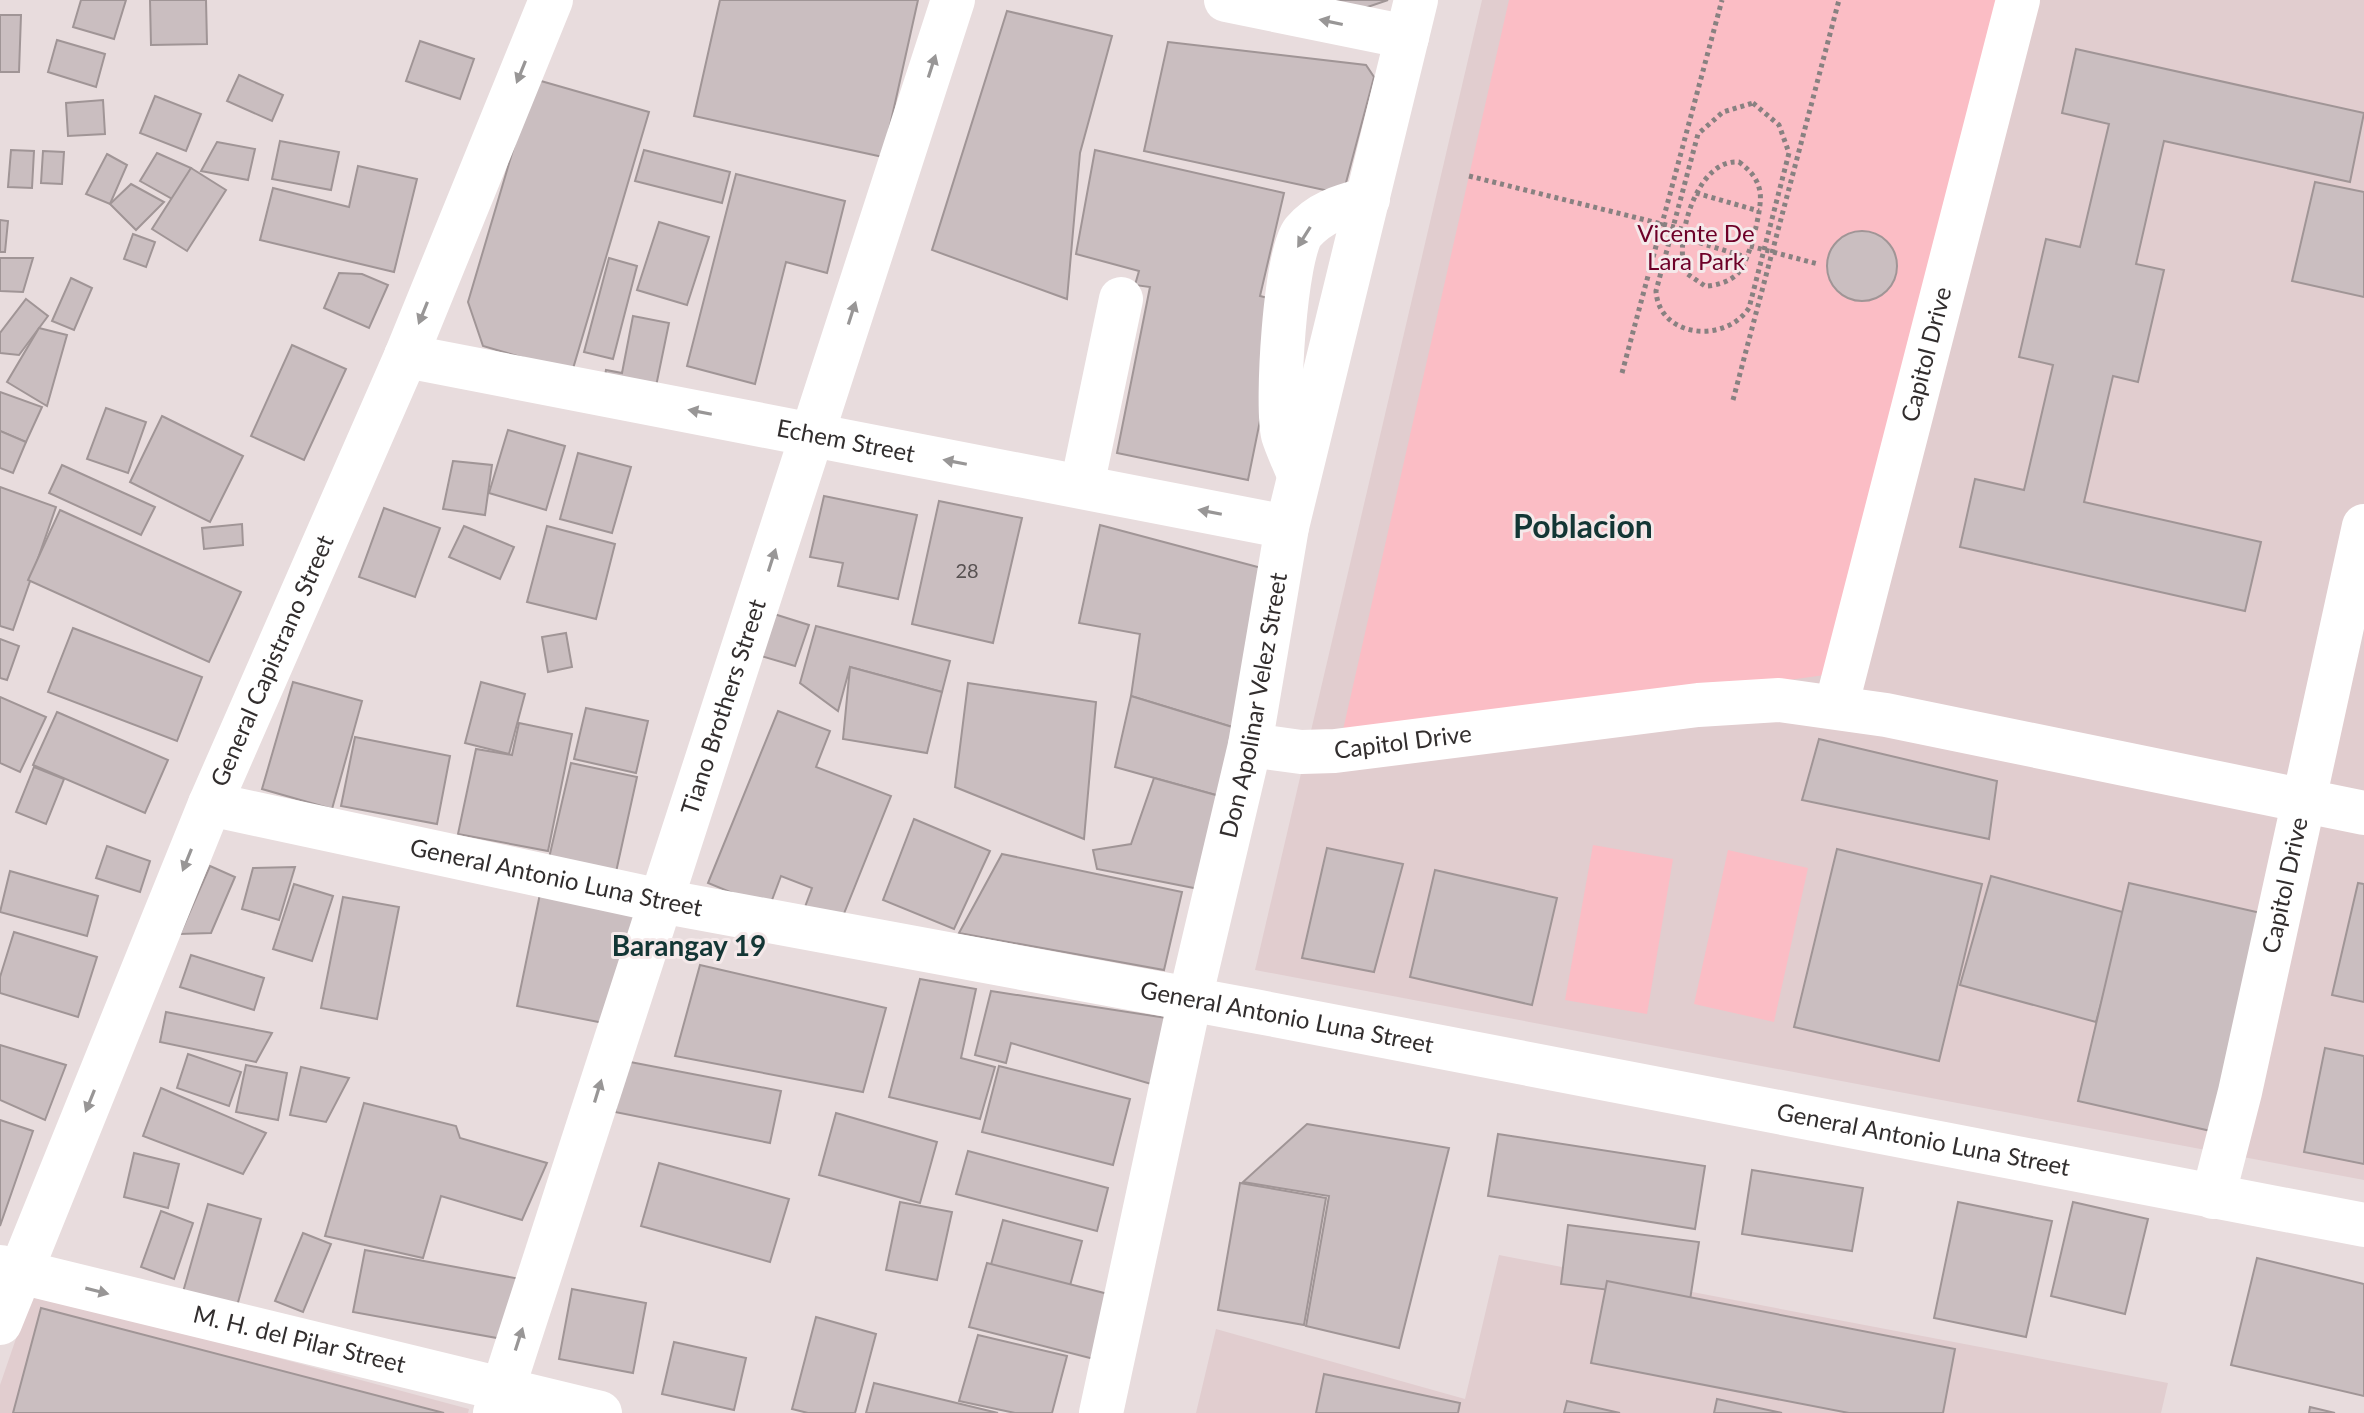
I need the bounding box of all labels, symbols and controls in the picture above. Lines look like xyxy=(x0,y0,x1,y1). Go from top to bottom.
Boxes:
one-way arrow xyxy=(1318,15,1343,27)
one-way arrow xyxy=(926,53,939,77)
one-way arrow xyxy=(515,60,528,84)
park label: Vicente De Lara Park xyxy=(1637,218,1755,275)
one-way arrow xyxy=(1297,225,1312,248)
street label: Capitol Drive xyxy=(1894,283,1957,425)
one-way arrow xyxy=(417,301,430,325)
one-way arrow xyxy=(846,301,858,325)
one-way arrow xyxy=(687,406,712,418)
street label: Echem Street xyxy=(775,412,918,468)
one-way arrow xyxy=(942,455,967,467)
one-way arrow xyxy=(1197,505,1222,517)
district label: Poblacion xyxy=(1513,506,1653,545)
street label: General Capistrano Street xyxy=(203,530,339,791)
one-way arrow xyxy=(766,548,778,572)
house number: 28 xyxy=(955,558,979,582)
street label: Don Apolinar Velez Street xyxy=(1213,570,1292,841)
street label: Tiano Brothers Street xyxy=(674,595,771,818)
street label: Capitol Drive xyxy=(1332,718,1473,764)
street label: Capitol Drive xyxy=(2255,814,2313,956)
street label: General Antonio Luna Street xyxy=(408,831,705,921)
one-way arrow xyxy=(181,848,194,872)
district label: Barangay 19 xyxy=(612,928,766,962)
street label: General Antonio Luna Street xyxy=(1138,974,1437,1058)
one-way arrow xyxy=(593,1079,605,1103)
one-way arrow xyxy=(83,1089,96,1113)
street label: General Antonio Luna Street xyxy=(1774,1096,2073,1181)
one-way arrow xyxy=(84,1285,109,1298)
street label: M. H. del Pilar Street xyxy=(190,1299,409,1378)
one-way arrow xyxy=(514,1326,526,1350)

